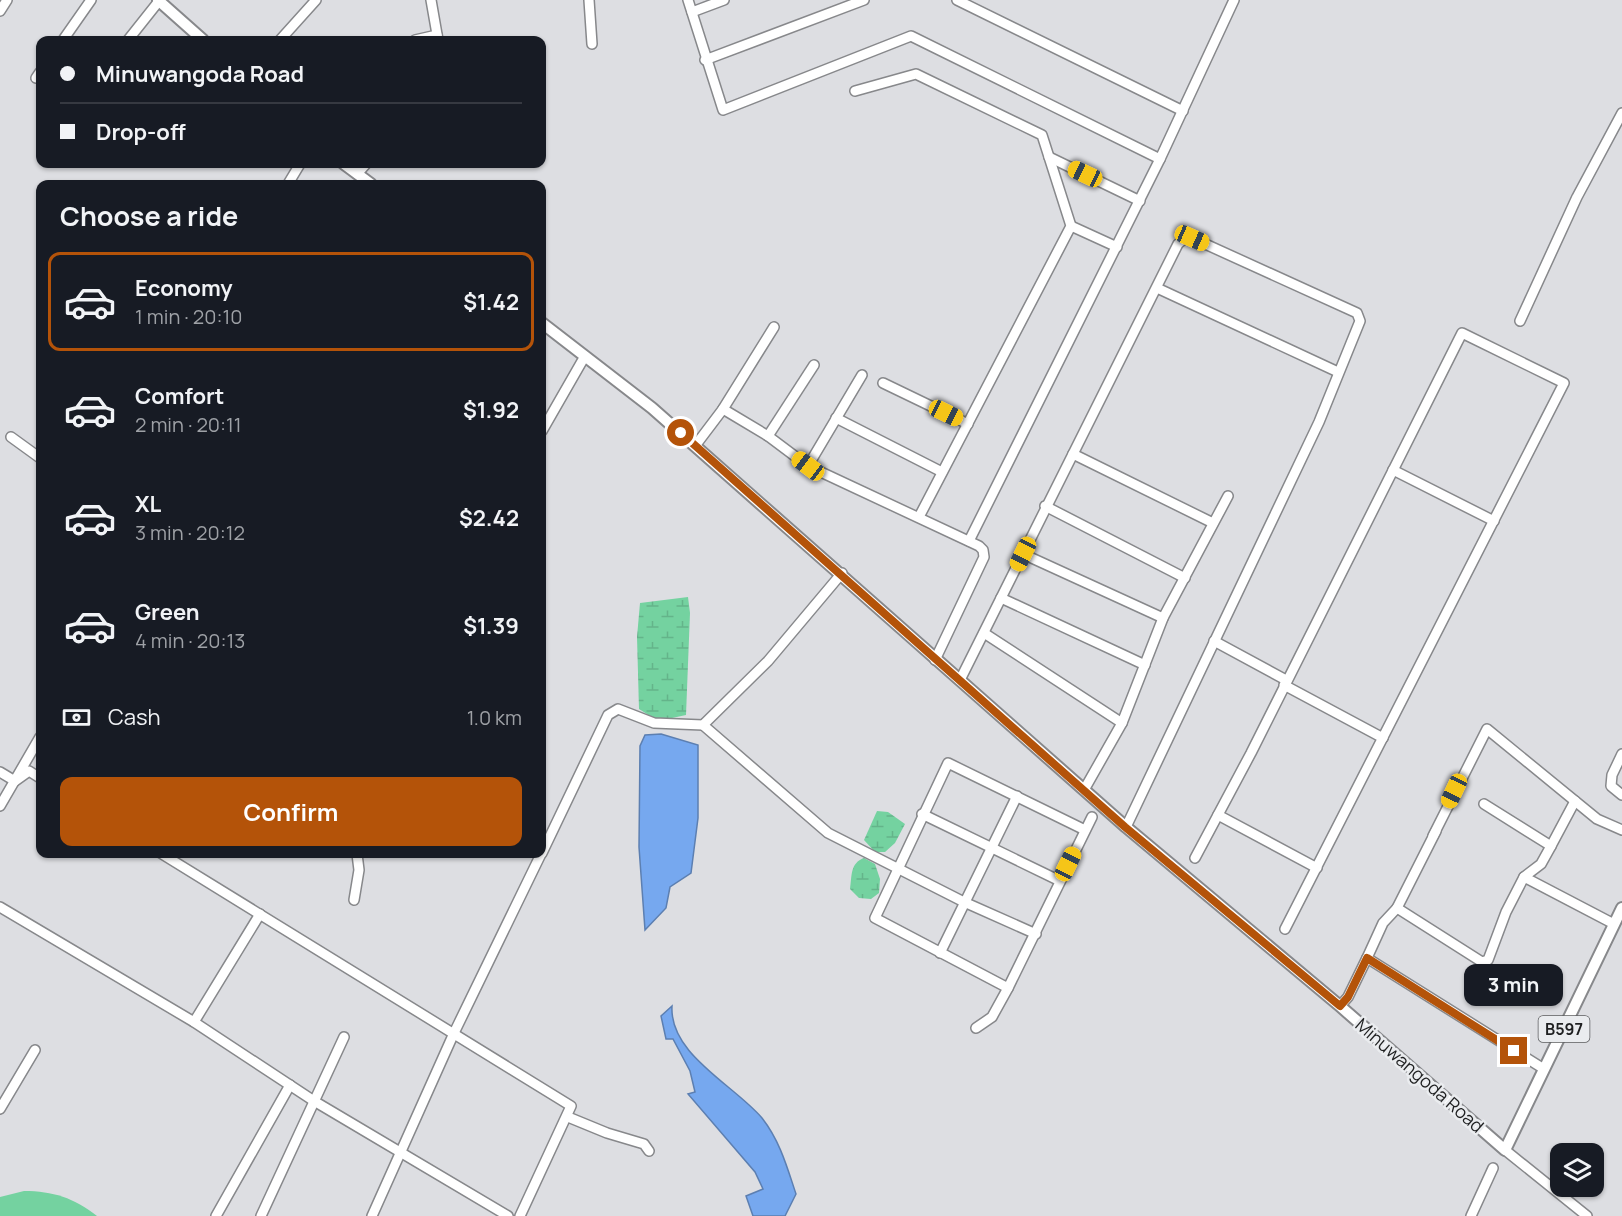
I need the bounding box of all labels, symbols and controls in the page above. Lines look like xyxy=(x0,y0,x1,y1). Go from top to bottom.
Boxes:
text: Minuwangoda Road xyxy=(96,59,304,89)
text: Drop-off xyxy=(96,117,186,147)
car xyxy=(1065,158,1105,190)
text: Choose a ride xyxy=(60,197,238,234)
car xyxy=(1172,222,1212,254)
text: Economy xyxy=(135,273,233,303)
icon: car xyxy=(63,275,117,329)
text: $1.42 xyxy=(463,287,519,317)
text: 1 min · 20:10 xyxy=(135,303,242,330)
text: Comfort xyxy=(135,381,224,411)
icon: car xyxy=(63,383,117,437)
text: $1.92 xyxy=(463,395,519,425)
car xyxy=(926,397,966,429)
text: 2 min · 20:11 xyxy=(135,411,242,438)
route start xyxy=(667,419,694,446)
car xyxy=(788,448,828,484)
text: XL xyxy=(135,489,161,519)
icon: car xyxy=(63,491,117,545)
text: $2.42 xyxy=(459,503,519,533)
text: 3 min · 20:12 xyxy=(135,519,245,546)
car xyxy=(1007,534,1039,574)
text: Green xyxy=(135,597,200,627)
icon: car xyxy=(63,599,117,653)
text: $1.39 xyxy=(463,611,519,641)
text: 4 min · 20:13 xyxy=(135,627,245,654)
icon: cash xyxy=(60,701,93,734)
text: Cash xyxy=(108,702,161,732)
text: 1.0 km xyxy=(467,704,522,731)
car xyxy=(1438,771,1470,811)
button: Confirm xyxy=(60,777,522,846)
car xyxy=(1052,844,1084,884)
callout: 3 min xyxy=(1464,964,1564,1006)
text: 3 min xyxy=(1488,971,1539,998)
street label: Minuwangoda Road xyxy=(1351,1013,1489,1137)
road number: B597 xyxy=(1538,1016,1590,1042)
route end xyxy=(1500,1037,1527,1064)
map controls xyxy=(1550,1143,1604,1197)
button: layers xyxy=(1550,1143,1604,1197)

